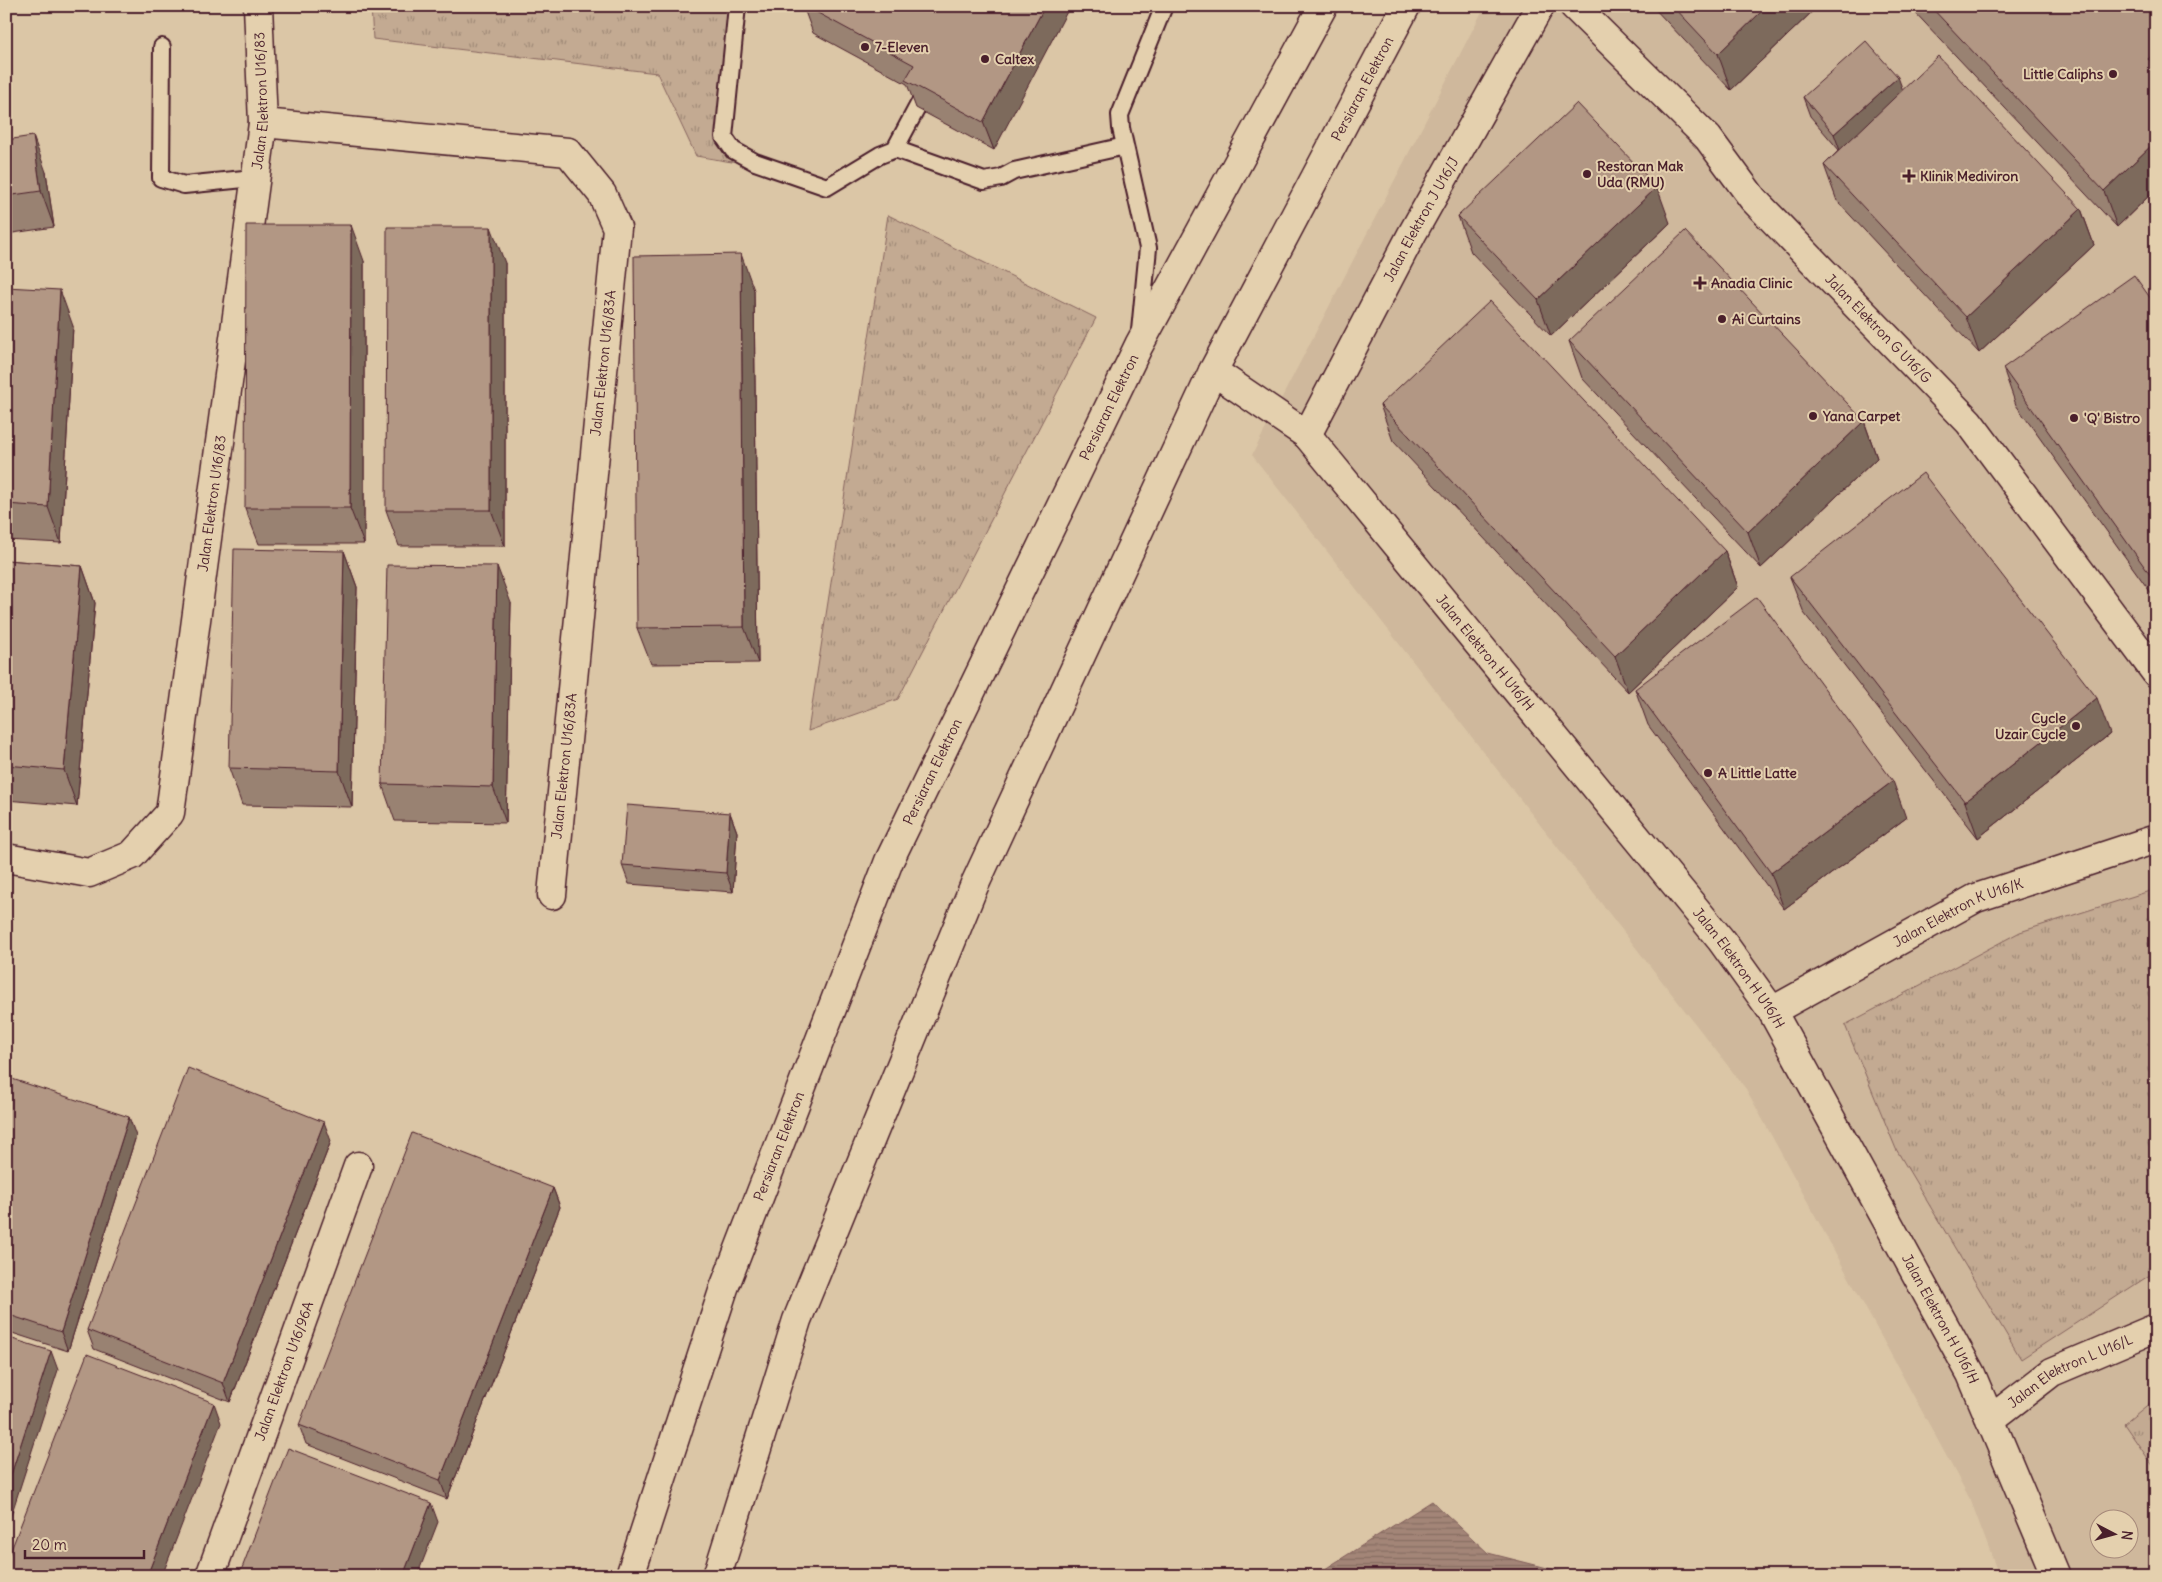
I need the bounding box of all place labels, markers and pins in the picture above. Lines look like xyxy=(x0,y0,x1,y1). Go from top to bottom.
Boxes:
place label: 7-Eleven xyxy=(875,38,929,56)
marker: 7-Eleven xyxy=(859,41,871,53)
place label: Caltex xyxy=(995,50,1034,68)
marker: Caltex xyxy=(979,53,991,65)
place label: Little Caliphs xyxy=(2023,65,2104,83)
marker: Little Caliphs xyxy=(2107,68,2119,80)
place label: Restoran Mak Uda (RMU) xyxy=(1597,157,1684,191)
place label: Klinik Mediviron xyxy=(1920,167,2018,185)
marker: Restoran Mak Uda (RMU) xyxy=(1581,168,1593,180)
marker: Klinik Mediviron xyxy=(1902,169,1916,183)
place label: Anadia Clinic xyxy=(1711,274,1793,292)
marker: Anadia Clinic xyxy=(1693,276,1707,290)
place label: Ai Curtains xyxy=(1732,310,1801,328)
marker: Ai Curtains xyxy=(1716,313,1728,325)
place label: Yana Carpet xyxy=(1822,407,1901,425)
place label: 'Q' Bistro xyxy=(2084,409,2140,427)
marker: Yana Carpet xyxy=(1807,410,1819,422)
marker: 'Q' Bistro xyxy=(2068,412,2080,424)
place label: Cycle Uzair Cycle xyxy=(1995,709,2066,743)
marker: Cycle Uzair Cycle xyxy=(2070,720,2082,732)
place label: A Little Latte xyxy=(1718,764,1797,782)
marker: A Little Latte xyxy=(1702,767,1714,779)

